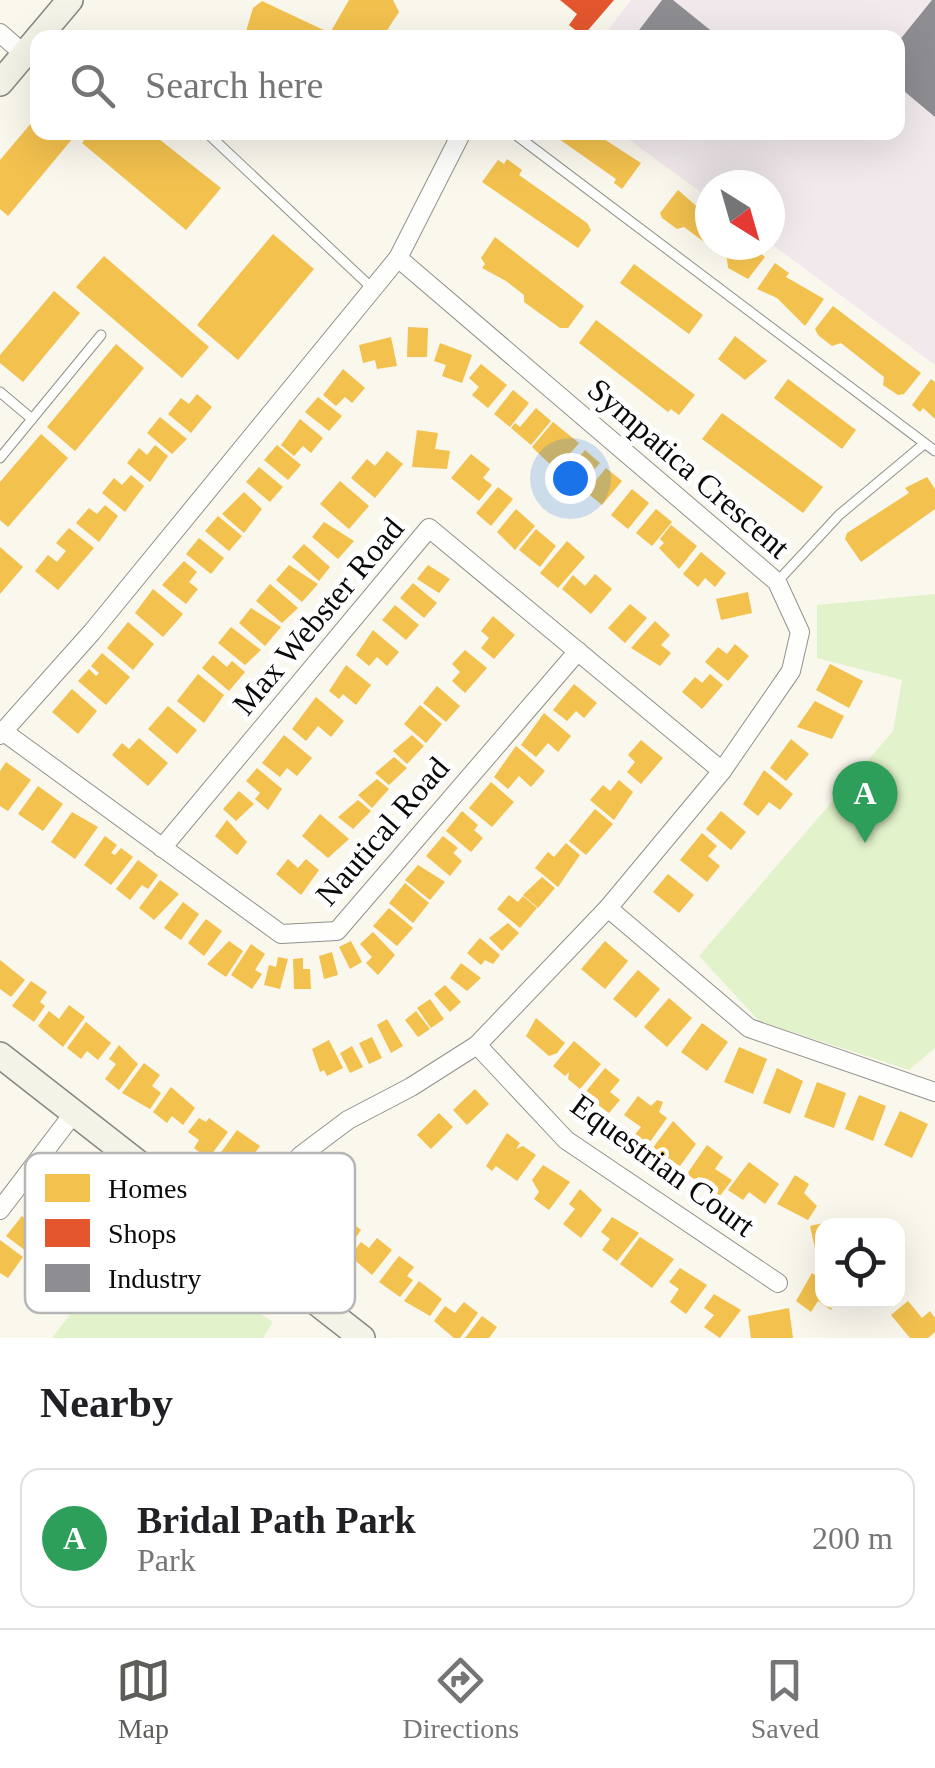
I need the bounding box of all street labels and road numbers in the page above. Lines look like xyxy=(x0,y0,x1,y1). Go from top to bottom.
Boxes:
street label: Sympatica Crescent xyxy=(581,371,797,565)
street label: Max Webster Road xyxy=(225,510,411,722)
street label: Nautical Road xyxy=(308,750,456,912)
street label: Equestrian Court xyxy=(564,1086,762,1244)

